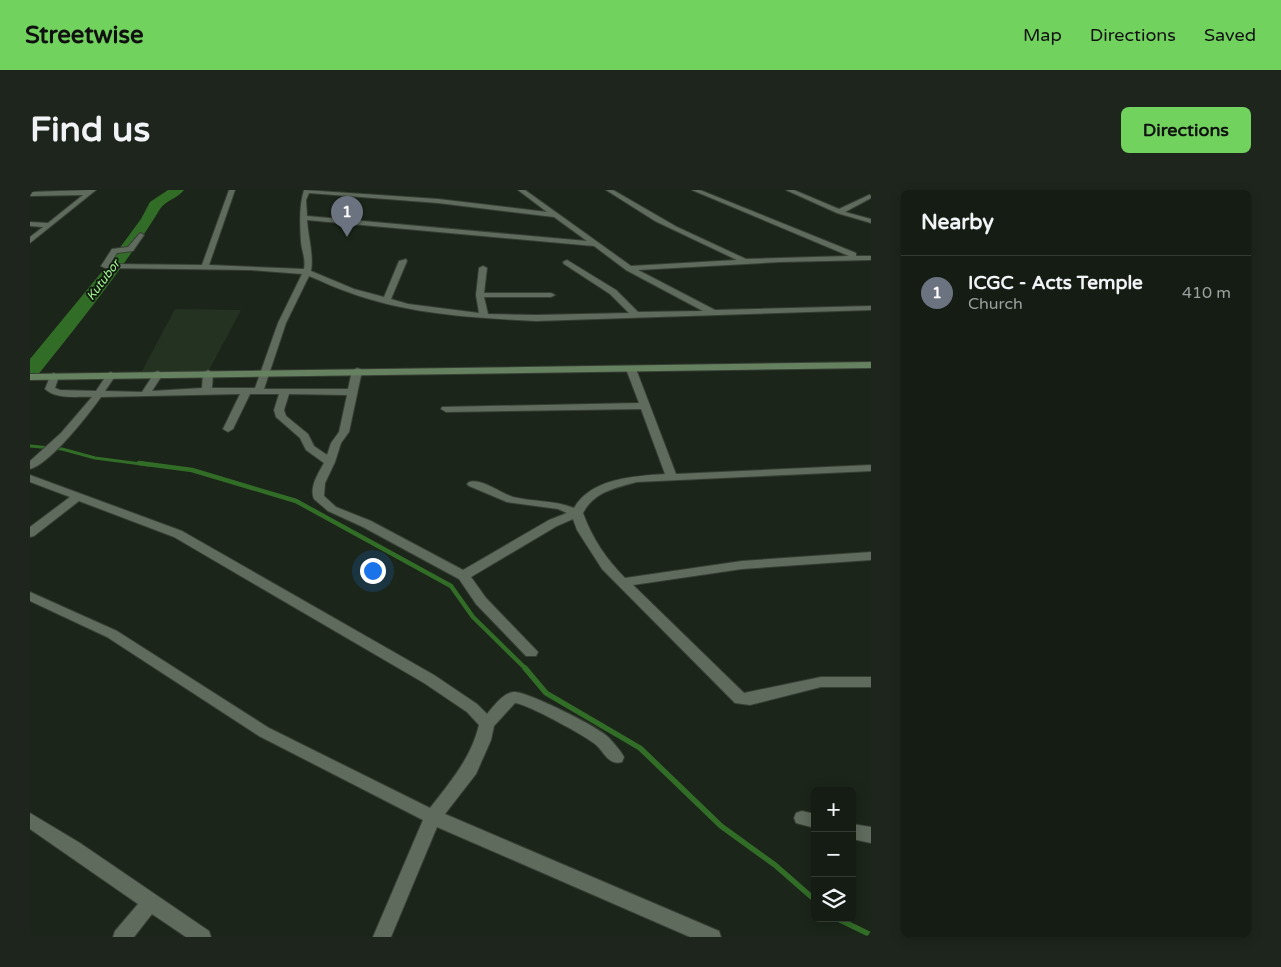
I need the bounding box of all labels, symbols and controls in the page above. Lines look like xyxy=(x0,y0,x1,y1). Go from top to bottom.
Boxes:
text: Streetwise xyxy=(25,21,144,50)
text: Map xyxy=(1023,24,1062,46)
text: Directions xyxy=(1090,24,1176,46)
text: Saved xyxy=(1204,24,1256,46)
button: Directions xyxy=(1121,107,1251,153)
text: Find us xyxy=(30,109,150,151)
pin: 1 xyxy=(331,196,363,237)
text: Nearby xyxy=(921,210,994,235)
water label: Kutubor xyxy=(83,256,123,303)
text: ICGC - Acts Temple xyxy=(968,272,1143,294)
text: 1 xyxy=(932,283,942,303)
text: 410 m xyxy=(1182,283,1231,303)
text: Church xyxy=(968,294,1023,314)
your location xyxy=(360,558,386,584)
map controls xyxy=(811,787,856,922)
button: + xyxy=(811,787,856,832)
button: − xyxy=(811,832,856,877)
button: layers xyxy=(811,877,856,922)

